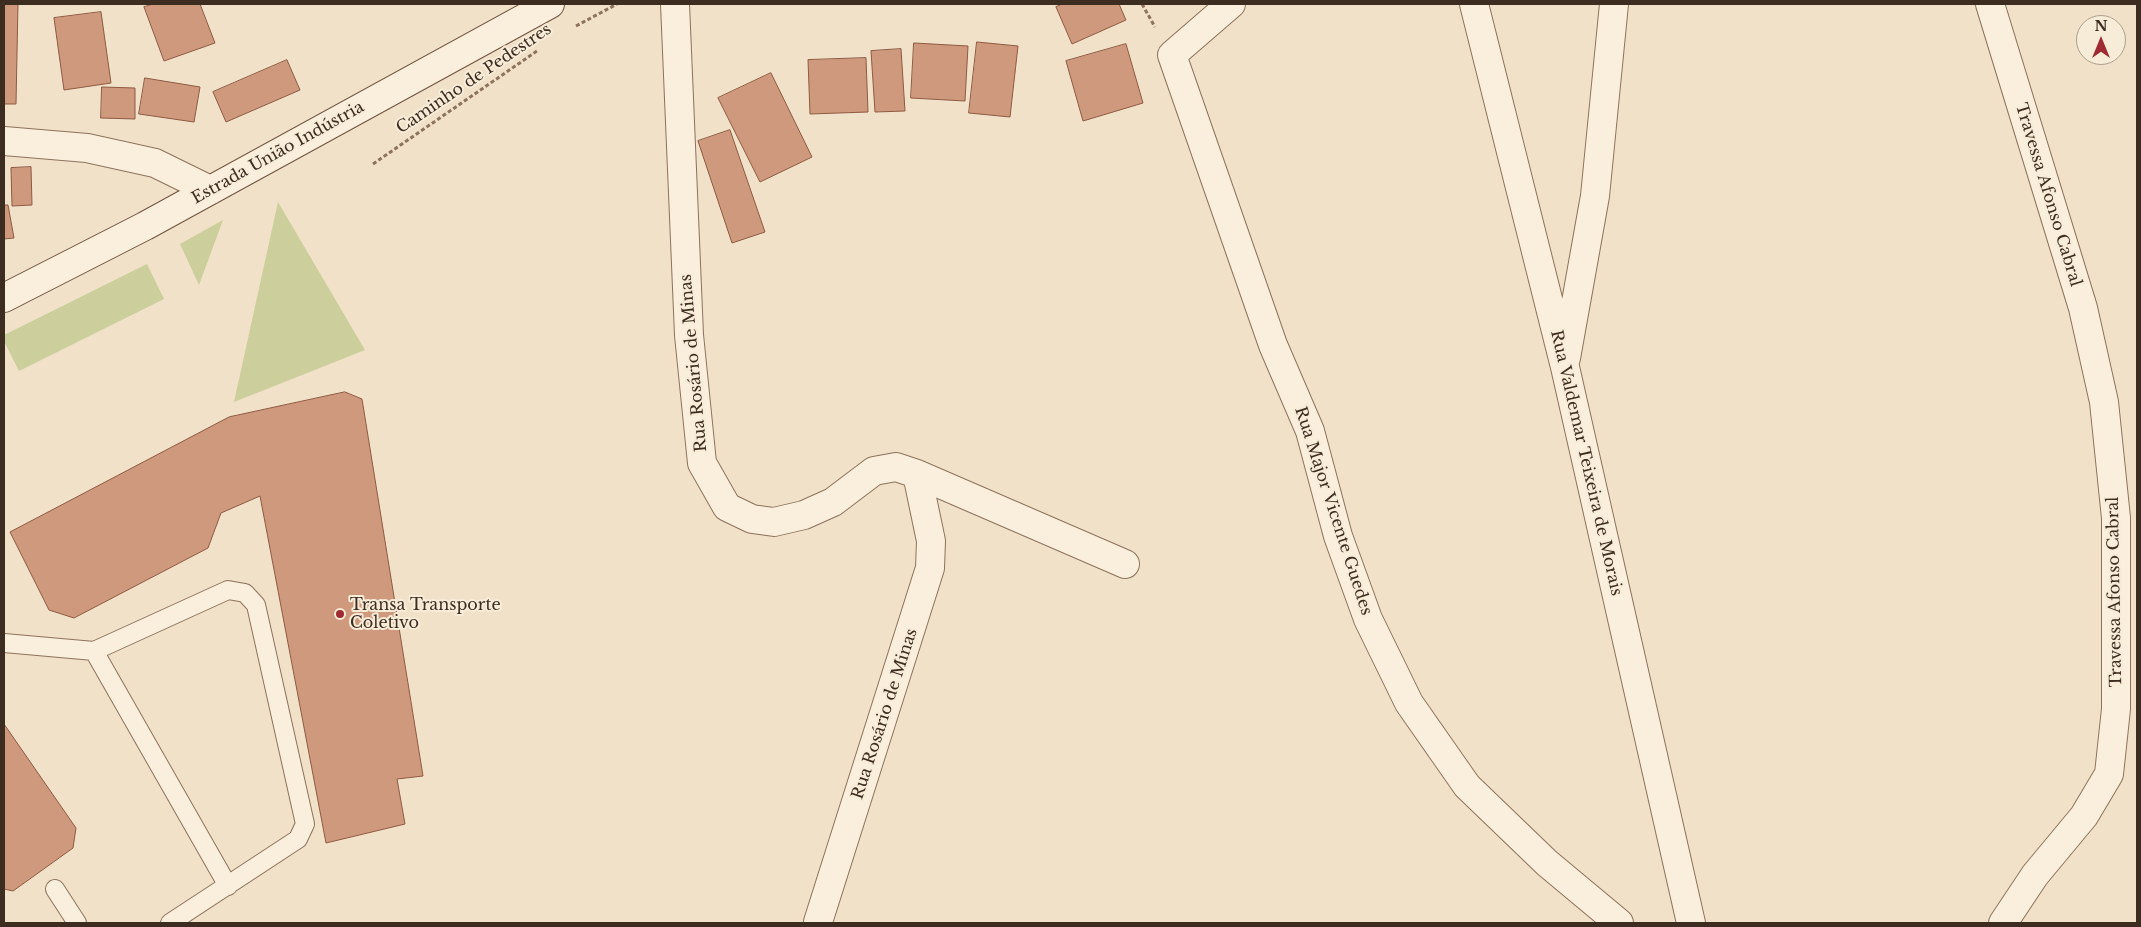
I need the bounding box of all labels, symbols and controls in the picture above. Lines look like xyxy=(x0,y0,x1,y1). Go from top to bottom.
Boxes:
north arrow xyxy=(2076,15,2126,65)
text: N xyxy=(2094,17,2108,35)
street label: Caminho de Pedestres xyxy=(393,20,555,138)
street label: Estrada União Indústria xyxy=(189,98,367,208)
street label: Travessa Afonso Cabral xyxy=(2011,101,2085,289)
street label: Rua Rosário de Minas xyxy=(677,273,711,453)
street label: Rua Valdemar Teixeira de Morais xyxy=(1546,328,1626,598)
street label: Rua Major Vicente Guedes xyxy=(1290,404,1376,618)
street label: Travessa Afonso Cabral xyxy=(2104,496,2126,688)
place label: Transa Transporte Coletivo xyxy=(350,595,501,633)
marker: Transa Transporte Coletivo xyxy=(334,608,346,620)
street label: Rua Rosário de Minas xyxy=(848,626,922,802)

